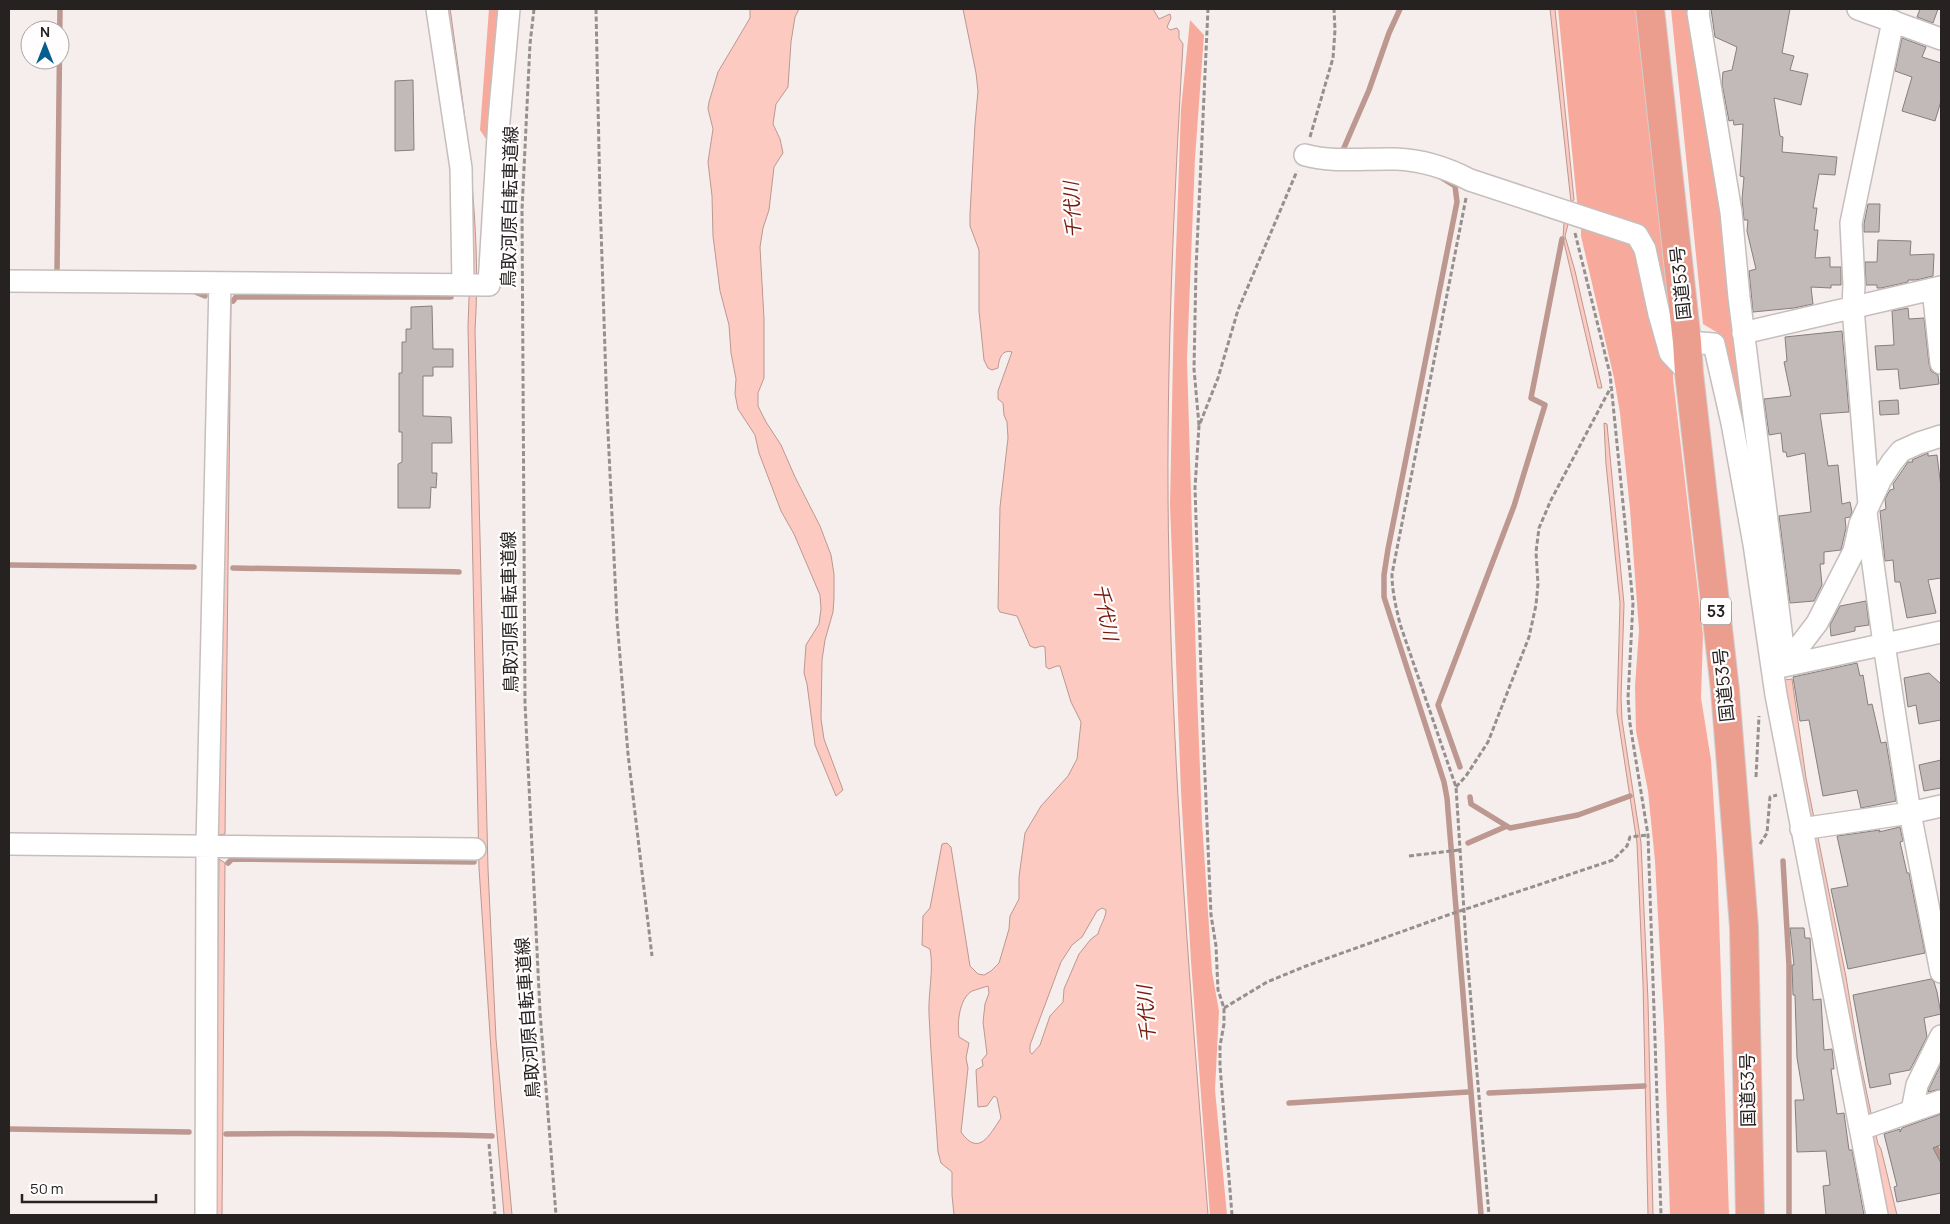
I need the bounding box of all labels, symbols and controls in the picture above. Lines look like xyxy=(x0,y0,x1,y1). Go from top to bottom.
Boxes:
north arrow xyxy=(20,20,70,70)
text: N xyxy=(40,22,50,41)
street label: 鳥取河原自転車道線 xyxy=(496,126,522,288)
water label: 千代川 xyxy=(1057,179,1086,239)
street label: 国道53号 xyxy=(1664,245,1696,321)
street label: 鳥取河原自転車道線 xyxy=(496,531,522,693)
water label: 千代川 xyxy=(1088,582,1125,644)
road number: 53 xyxy=(1701,598,1731,624)
street label: 国道53号 xyxy=(1707,647,1739,723)
street label: 鳥取河原自転車道線 xyxy=(509,936,545,1100)
water label: 千代川 xyxy=(1131,983,1161,1043)
street label: 国道53号 xyxy=(1734,1053,1760,1127)
scale bar xyxy=(22,1172,156,1204)
text: 50 m xyxy=(30,1178,64,1199)

